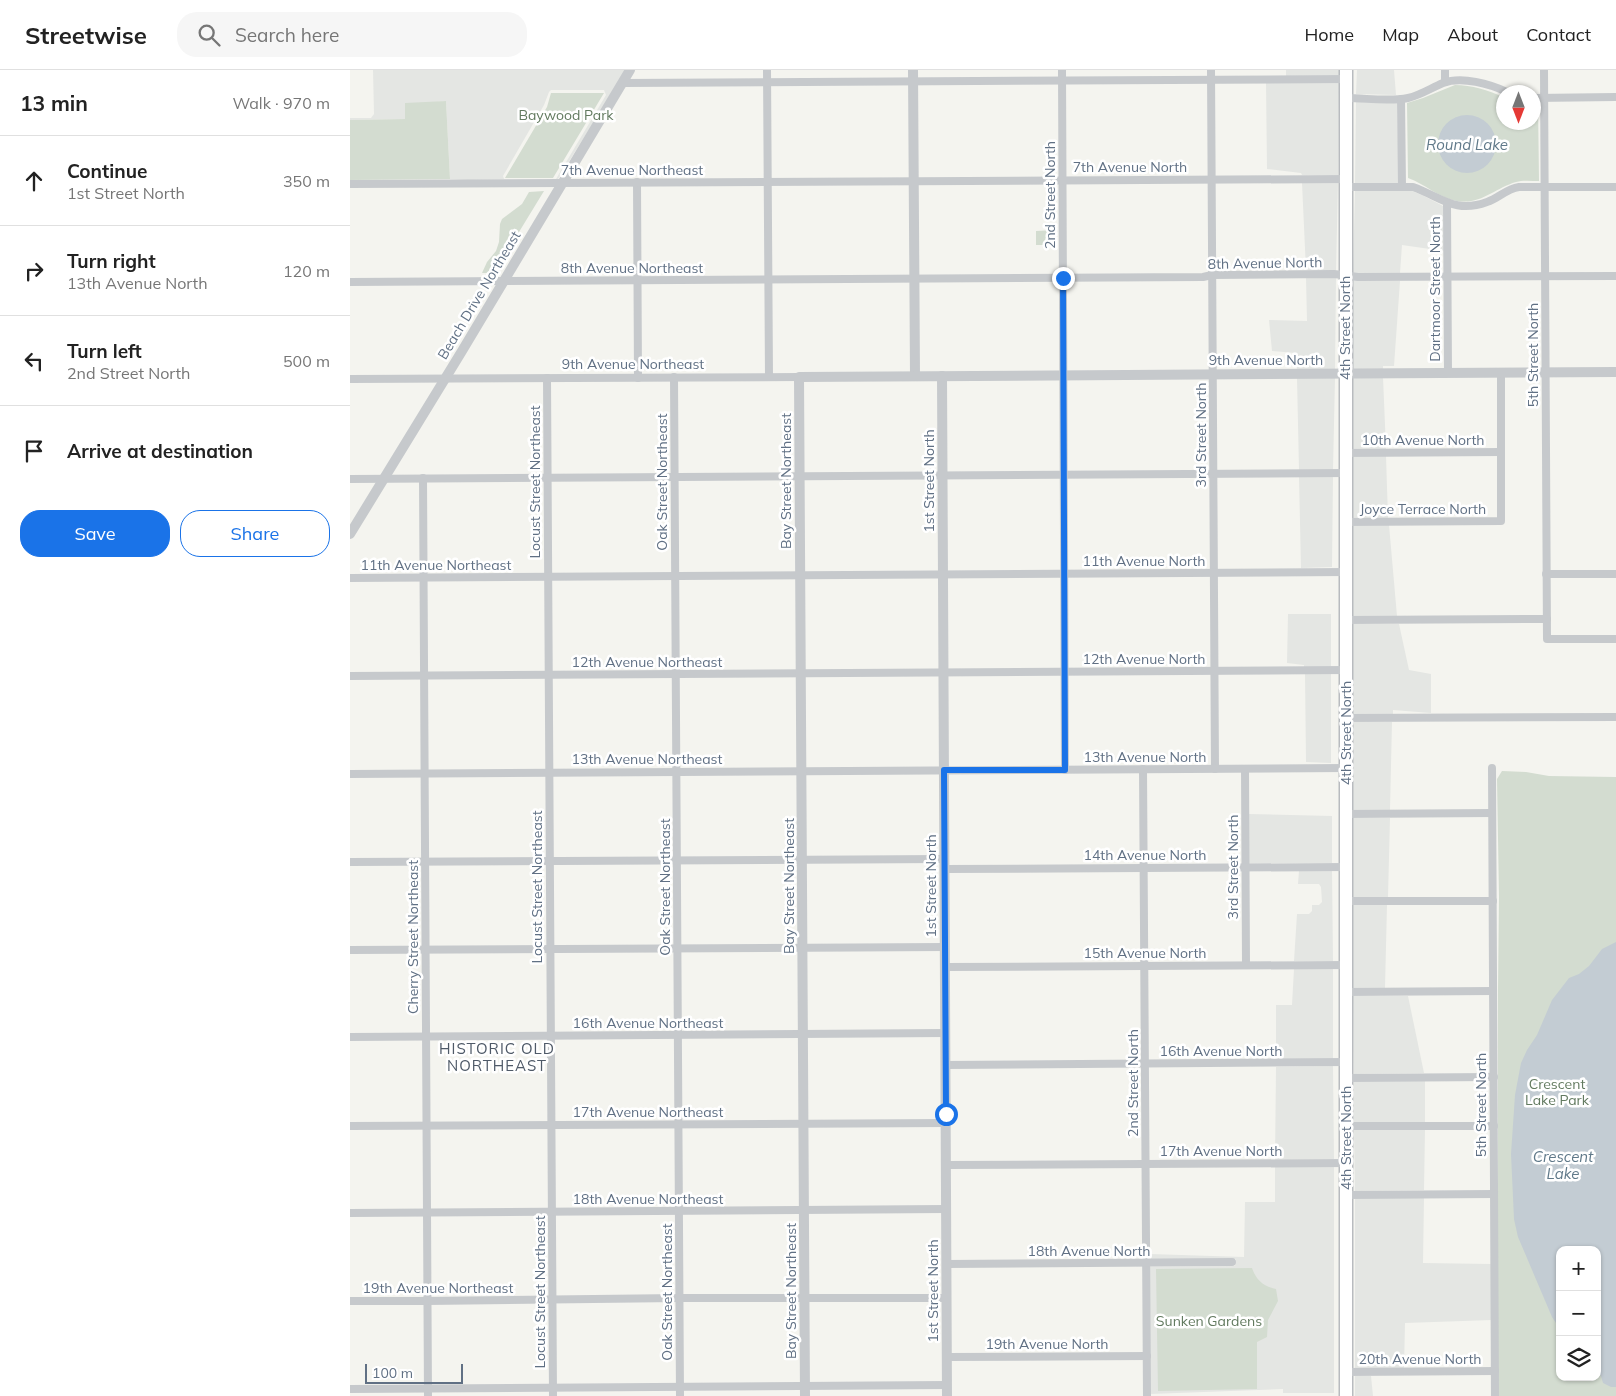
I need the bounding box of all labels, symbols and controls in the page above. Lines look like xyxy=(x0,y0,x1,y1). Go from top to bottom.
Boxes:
search box xyxy=(177,12,527,57)
text: Streetwise xyxy=(25,20,147,50)
icon: search xyxy=(195,21,223,49)
text: Search here xyxy=(235,23,339,47)
text: Home xyxy=(1304,23,1354,46)
text: Map xyxy=(1382,23,1419,46)
text: About xyxy=(1447,23,1498,46)
text: Contact xyxy=(1526,23,1591,46)
north arrow xyxy=(1496,85,1541,130)
text: 13 min xyxy=(20,90,88,116)
text: Walk · 970 m xyxy=(232,93,330,113)
park label: Baywood Park xyxy=(518,106,614,124)
water label: Round Lake xyxy=(1426,135,1508,154)
street label: 2nd Street North xyxy=(1041,141,1059,249)
street label: 7th Avenue North xyxy=(1073,158,1187,176)
text: Continue xyxy=(67,159,147,183)
street label: 7th Avenue Northeast xyxy=(561,161,703,179)
icon: ahead xyxy=(20,167,48,195)
text: 350 m xyxy=(283,171,330,191)
text: 1st Street North xyxy=(67,183,185,203)
street label: Dartmoor Street North xyxy=(1426,216,1444,362)
street label: Beach Drive Northeast xyxy=(434,227,525,362)
text: Turn right xyxy=(67,249,156,273)
street label: 8th Avenue North xyxy=(1208,253,1322,273)
icon: right xyxy=(20,257,48,285)
street label: 8th Avenue Northeast xyxy=(561,259,703,277)
text: 120 m xyxy=(283,261,330,281)
route end xyxy=(1052,267,1075,290)
text: 13th Avenue North xyxy=(67,273,208,293)
street label: 4th Street North xyxy=(1336,276,1354,380)
street label: 5th Street North xyxy=(1524,303,1542,407)
text: Turn left xyxy=(67,339,142,363)
icon: left xyxy=(20,347,48,375)
text: 500 m xyxy=(283,351,330,371)
street label: 9th Avenue North xyxy=(1209,351,1323,369)
street label: 9th Avenue Northeast xyxy=(562,355,704,373)
text: 2nd Street North xyxy=(67,363,190,383)
street label: 3rd Street North xyxy=(1192,383,1210,487)
street label: Locust Street Northeast xyxy=(526,405,544,559)
street label: Oak Street Northeast xyxy=(653,413,671,551)
street label: Bay Street Northeast xyxy=(777,413,795,549)
street label: 1st Street North xyxy=(920,429,938,533)
street label: 10th Avenue North xyxy=(1362,431,1485,449)
icon: arrive xyxy=(20,437,48,465)
text: Arrive at destination xyxy=(67,439,253,463)
street label: Joyce Terrace North xyxy=(1360,500,1486,518)
button: Save xyxy=(20,510,170,557)
button: Share xyxy=(180,510,330,557)
street label: 11th Avenue North xyxy=(1083,552,1206,570)
street label: 11th Avenue Northeast xyxy=(361,556,511,574)
street label: 12th Avenue North xyxy=(1083,650,1206,668)
street label: 12th Avenue Northeast xyxy=(572,653,722,671)
street label: 4th Street North xyxy=(1337,681,1355,785)
street label: 13th Avenue North xyxy=(1084,748,1207,766)
street label: 13th Avenue Northeast xyxy=(572,750,722,768)
street label: Locust Street Northeast xyxy=(528,810,546,964)
street label: 3rd Street North xyxy=(1224,815,1242,919)
street label: Oak Street Northeast xyxy=(656,818,674,956)
street label: Bay Street Northeast xyxy=(780,818,798,954)
street label: 1st Street North xyxy=(922,834,940,938)
street label: 14th Avenue North xyxy=(1084,846,1207,864)
street label: Cherry Street Northeast xyxy=(404,860,422,1014)
street label: 15th Avenue North xyxy=(1084,944,1207,962)
street label: 16th Avenue Northeast xyxy=(573,1014,723,1032)
street label: 2nd Street North xyxy=(1124,1029,1142,1137)
district label: HISTORIC OLD NORTHEAST xyxy=(439,1039,555,1075)
street label: 16th Avenue North xyxy=(1160,1042,1283,1060)
street label: 5th Street North xyxy=(1472,1053,1490,1157)
park label: Crescent Lake Park xyxy=(1525,1075,1590,1109)
street label: 4th Street North xyxy=(1337,1086,1355,1190)
street label: 17th Avenue Northeast xyxy=(573,1103,723,1121)
route start xyxy=(935,1103,958,1126)
street label: 17th Avenue North xyxy=(1160,1142,1283,1160)
water label: Crescent Lake xyxy=(1533,1147,1594,1183)
street label: 18th Avenue Northeast xyxy=(573,1190,723,1208)
street label: Locust Street Northeast xyxy=(531,1215,549,1369)
street label: Oak Street Northeast xyxy=(658,1223,676,1361)
street label: Bay Street Northeast xyxy=(782,1223,800,1359)
street label: 1st Street North xyxy=(924,1239,942,1343)
street label: 18th Avenue North xyxy=(1028,1242,1151,1260)
map controls xyxy=(1556,1246,1601,1381)
button: + xyxy=(1556,1246,1601,1291)
street label: 19th Avenue Northeast xyxy=(363,1279,513,1297)
button: − xyxy=(1556,1291,1601,1336)
park label: Sunken Gardens xyxy=(1156,1312,1262,1330)
street label: 19th Avenue North xyxy=(986,1335,1109,1353)
button: layers xyxy=(1556,1336,1601,1381)
street label: 20th Avenue North xyxy=(1359,1350,1482,1368)
scale bar xyxy=(365,1361,462,1384)
text: 100 m xyxy=(372,1364,413,1382)

